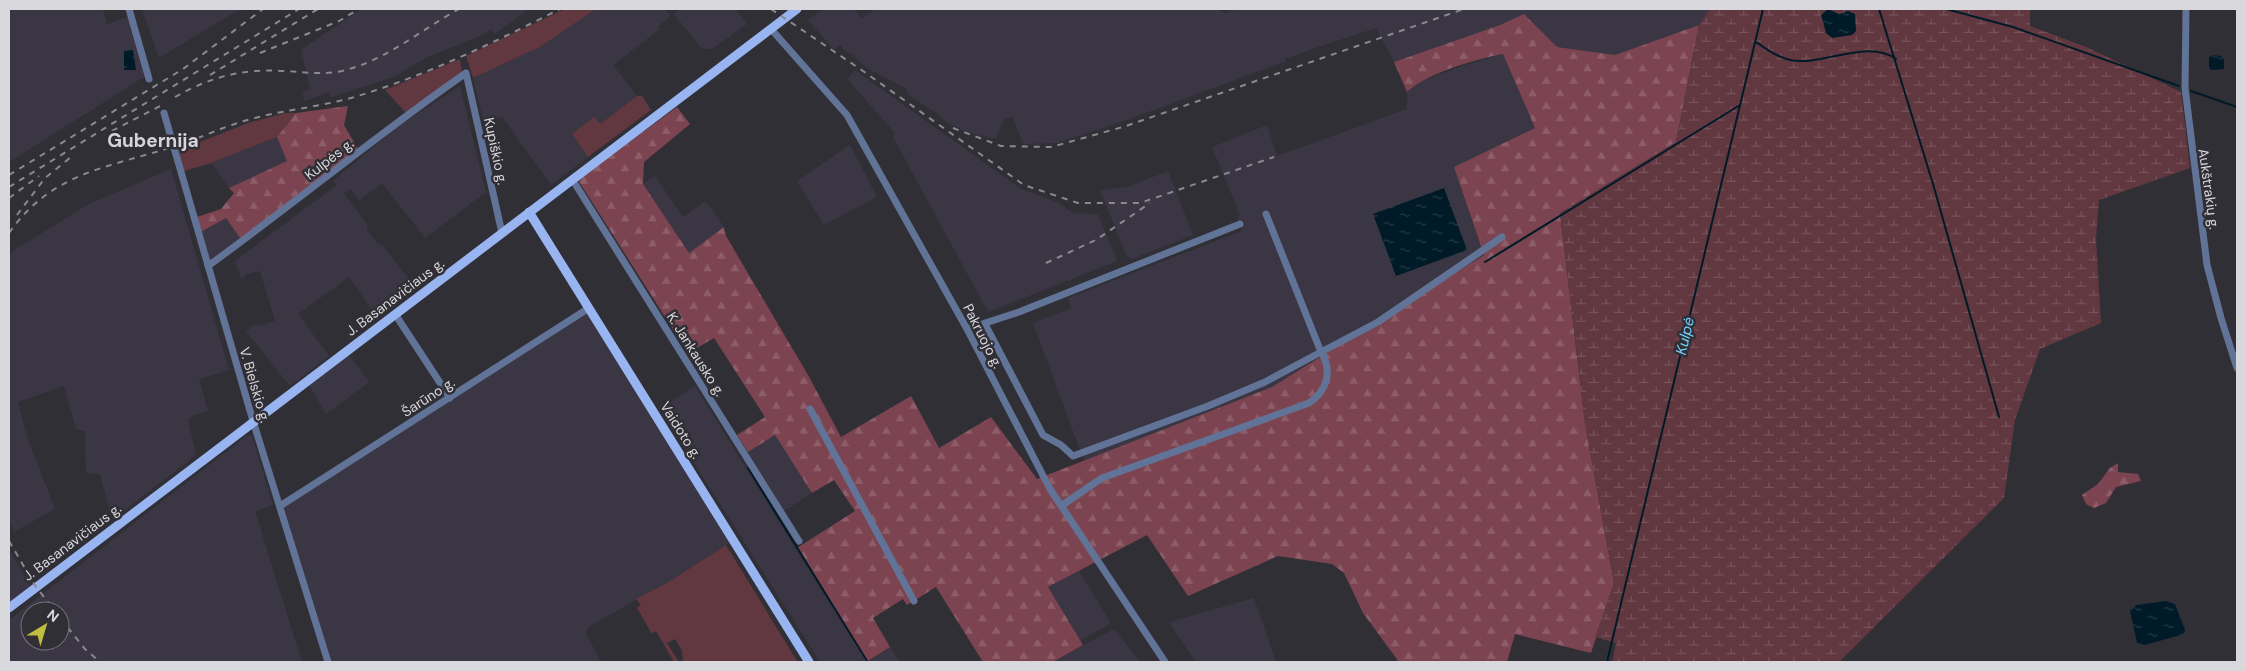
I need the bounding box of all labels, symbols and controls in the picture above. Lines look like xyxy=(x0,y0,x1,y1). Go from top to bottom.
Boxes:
street label: Kupiškio g. xyxy=(480,116,512,186)
district label: Gubernija xyxy=(107,128,199,153)
street label: Kulpės g. xyxy=(301,134,357,184)
street label: Aukštrakių g. xyxy=(2194,147,2224,231)
street label: J. Basanavičiaus g. xyxy=(342,254,448,340)
street label: Pakruojo g. xyxy=(959,301,1007,371)
street label: K. Jankausko g. xyxy=(663,308,729,400)
water label: Kulpė xyxy=(1671,315,1699,357)
street label: V. Bielskio g. xyxy=(236,345,274,425)
street label: Šarūno g. xyxy=(398,373,458,421)
street label: Vaidoto g. xyxy=(656,398,706,462)
street label: J. Basanavičiaus g. xyxy=(19,499,125,585)
north arrow xyxy=(20,601,70,651)
text: N xyxy=(43,606,63,626)

